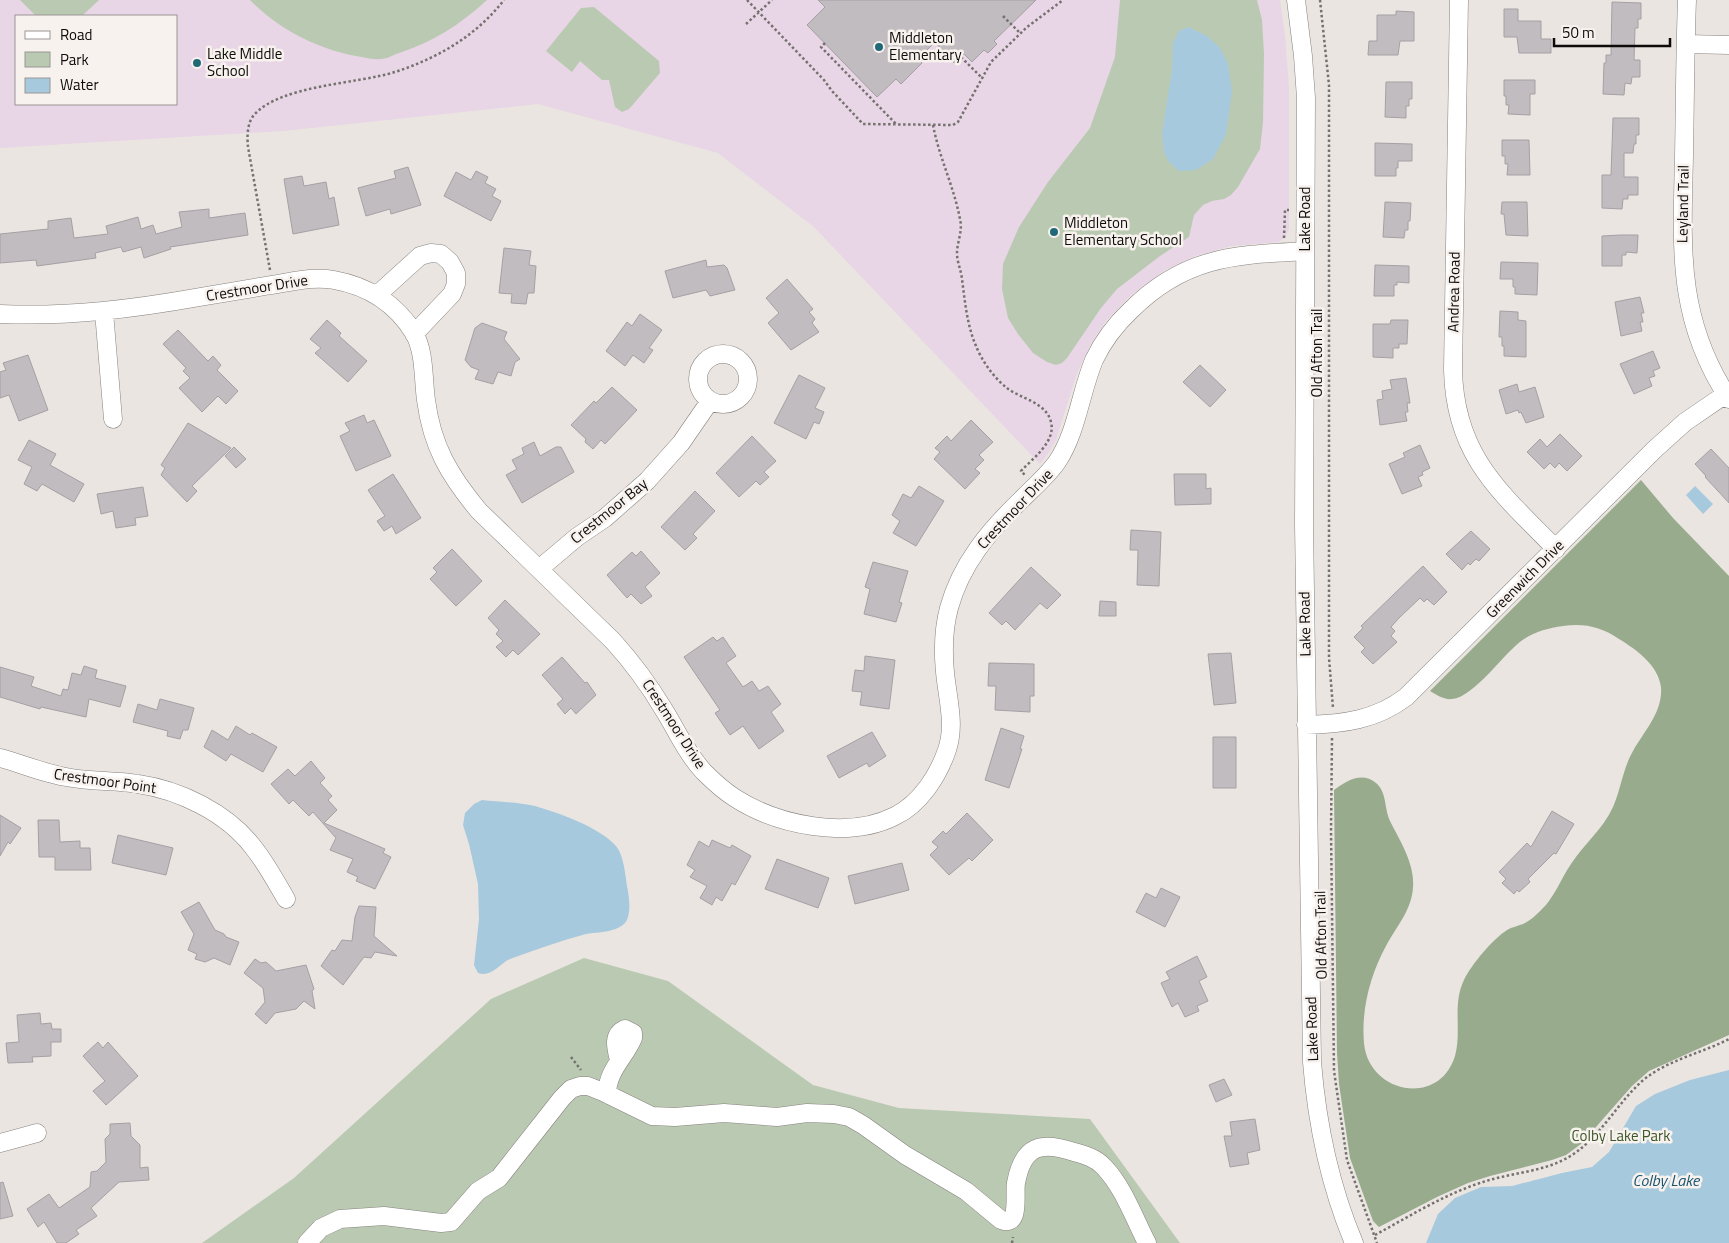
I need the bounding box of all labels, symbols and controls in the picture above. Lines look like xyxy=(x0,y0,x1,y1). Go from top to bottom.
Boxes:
legend xyxy=(15,15,178,105)
scale bar xyxy=(1554,15,1670,47)
text: 50 m xyxy=(1562,21,1595,44)
text: Road xyxy=(60,23,92,46)
place label: Middleton Elementary xyxy=(889,26,962,66)
marker: Middleton Elementary xyxy=(873,41,885,53)
place label: Lake Middle School xyxy=(207,42,282,82)
text: Park xyxy=(60,48,89,71)
marker: Lake Middle School xyxy=(191,57,203,69)
text: Water xyxy=(60,73,99,96)
street label: Leyland Trail xyxy=(1670,165,1695,243)
street label: Lake Road xyxy=(1293,186,1316,252)
place label: Middleton Elementary School xyxy=(1064,211,1182,251)
marker: Middleton Elementary School xyxy=(1048,226,1060,238)
street label: Andrea Road xyxy=(1441,251,1466,333)
street label: Crestmoor Drive xyxy=(204,268,309,307)
street label: Old Afton Trail xyxy=(1305,309,1328,398)
street label: Crestmoor Drive xyxy=(971,463,1058,554)
street label: Crestmoor Bay xyxy=(565,472,652,549)
street label: Greenwich Drive xyxy=(1480,534,1569,623)
street label: Lake Road xyxy=(1292,591,1317,657)
street label: Crestmoor Drive xyxy=(637,674,712,773)
street label: Crestmoor Point xyxy=(52,762,158,799)
street label: Old Afton Trail xyxy=(1308,890,1333,980)
street label: Lake Road xyxy=(1299,996,1324,1062)
park label: Colby Lake Park xyxy=(1572,1124,1670,1147)
water label: Colby Lake xyxy=(1633,1168,1701,1192)

